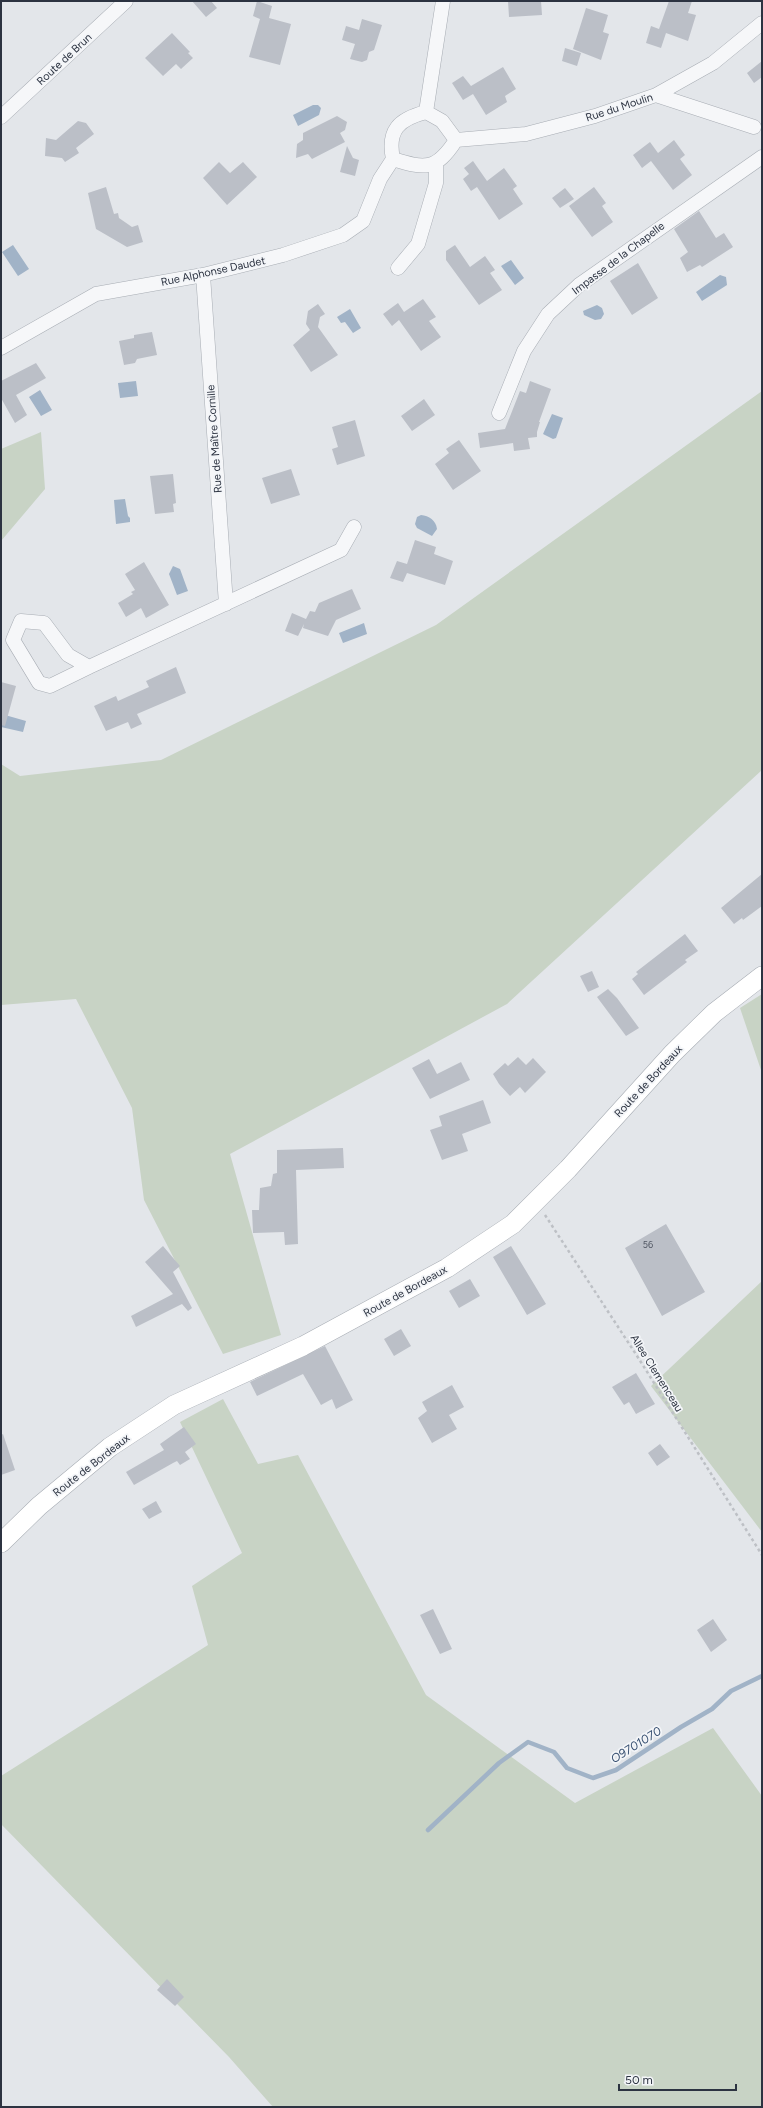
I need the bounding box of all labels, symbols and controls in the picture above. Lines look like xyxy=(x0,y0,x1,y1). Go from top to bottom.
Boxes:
street label: Route de Brun xyxy=(34,31,94,88)
street label: Rue du Moulin xyxy=(584,90,654,124)
street label: Impasse de la Chapelle xyxy=(570,219,667,297)
street label: Rue Alphonse Daudet xyxy=(160,254,267,289)
street label: Rue de Maître Cornille xyxy=(204,384,225,494)
street label: Route de Bordeaux xyxy=(612,1042,686,1120)
house number: 56 xyxy=(643,1239,653,1250)
street label: Route de Bordeaux xyxy=(361,1263,450,1320)
street label: Allee Clemenceau xyxy=(628,1332,686,1414)
street label: Route de Bordeaux xyxy=(50,1431,133,1499)
water label: O9701070 xyxy=(608,1724,664,1766)
scale bar xyxy=(619,2066,736,2092)
text: 50 m xyxy=(625,2073,653,2087)

